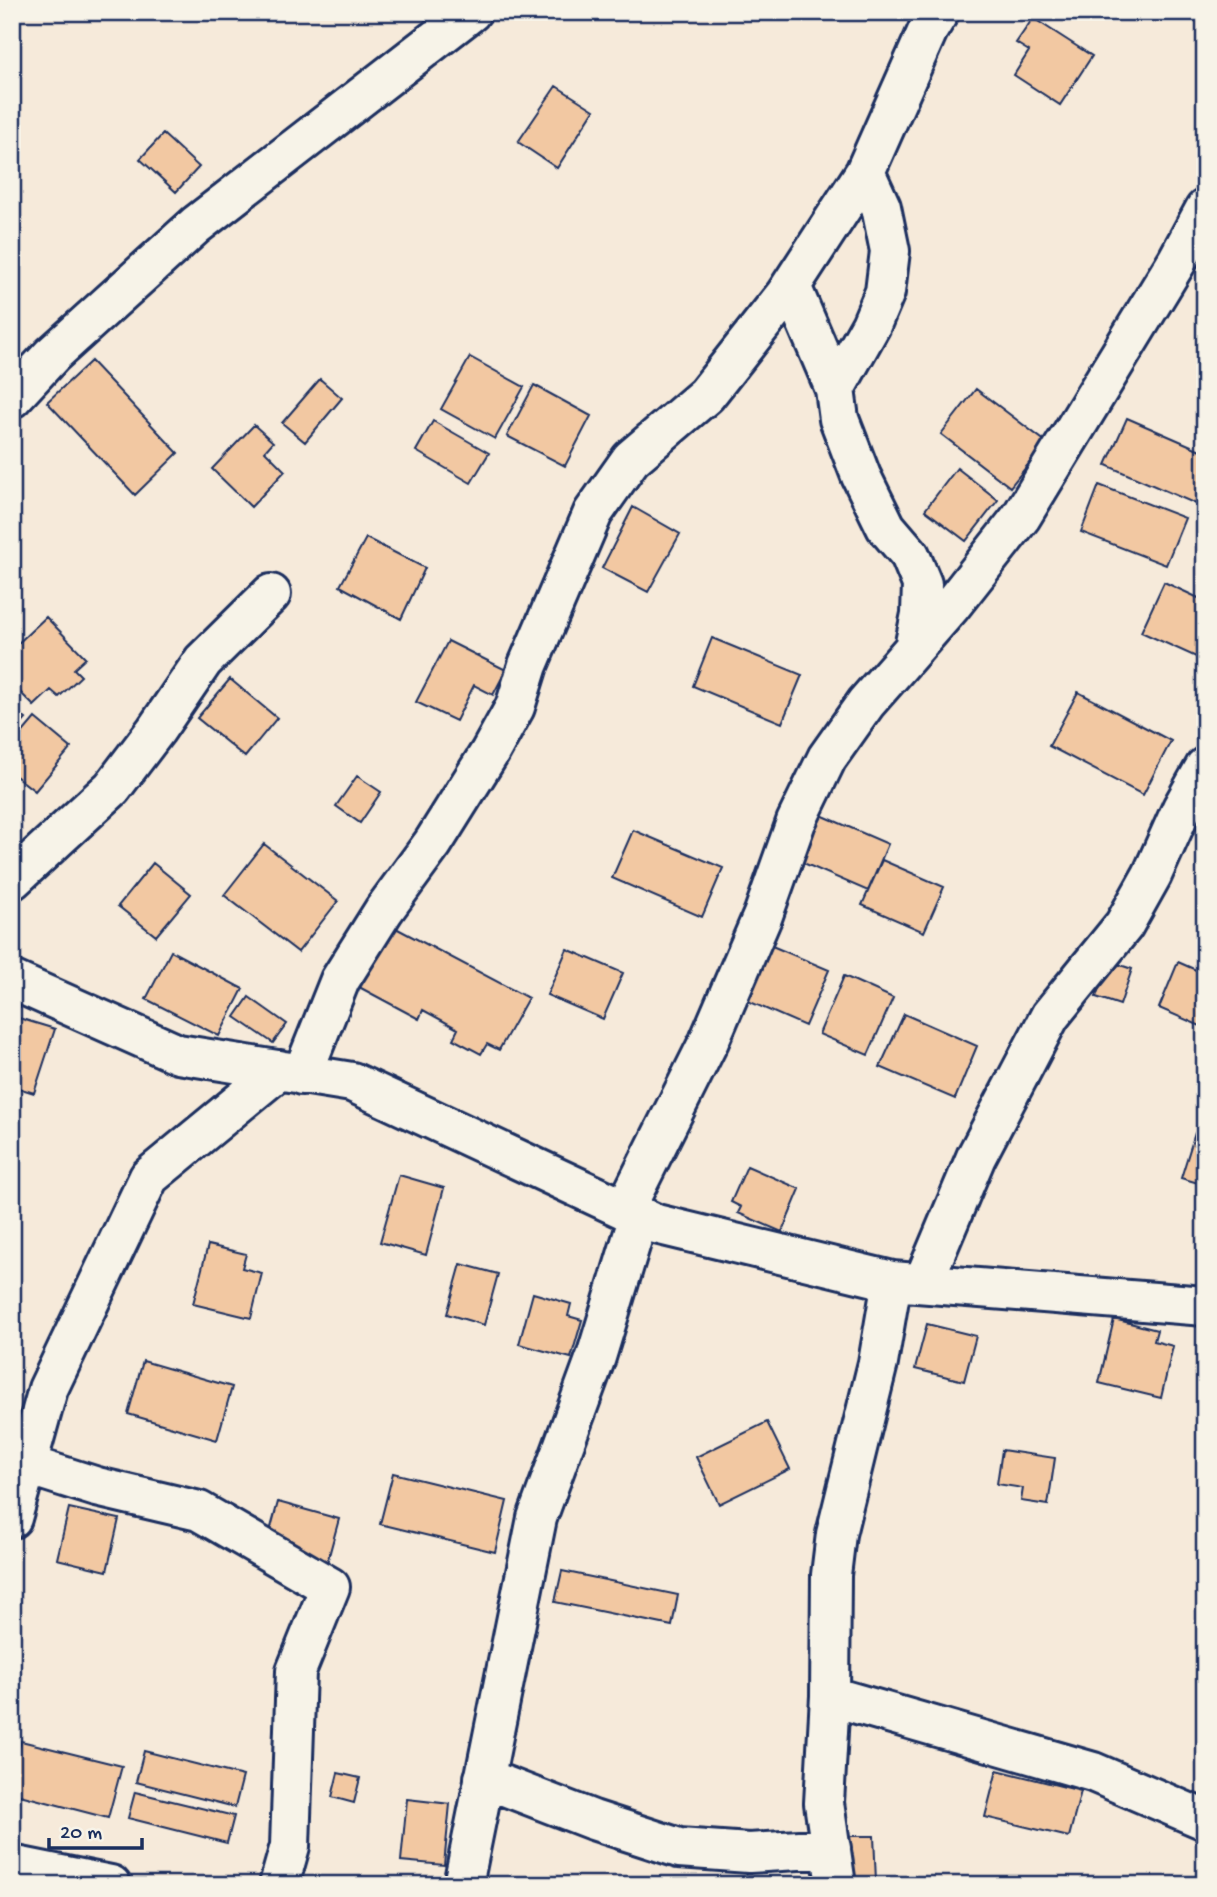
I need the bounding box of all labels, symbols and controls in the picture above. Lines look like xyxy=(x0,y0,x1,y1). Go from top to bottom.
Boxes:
scale bar xyxy=(49,1806,142,1850)
text: 20 m xyxy=(60,1822,102,1847)

